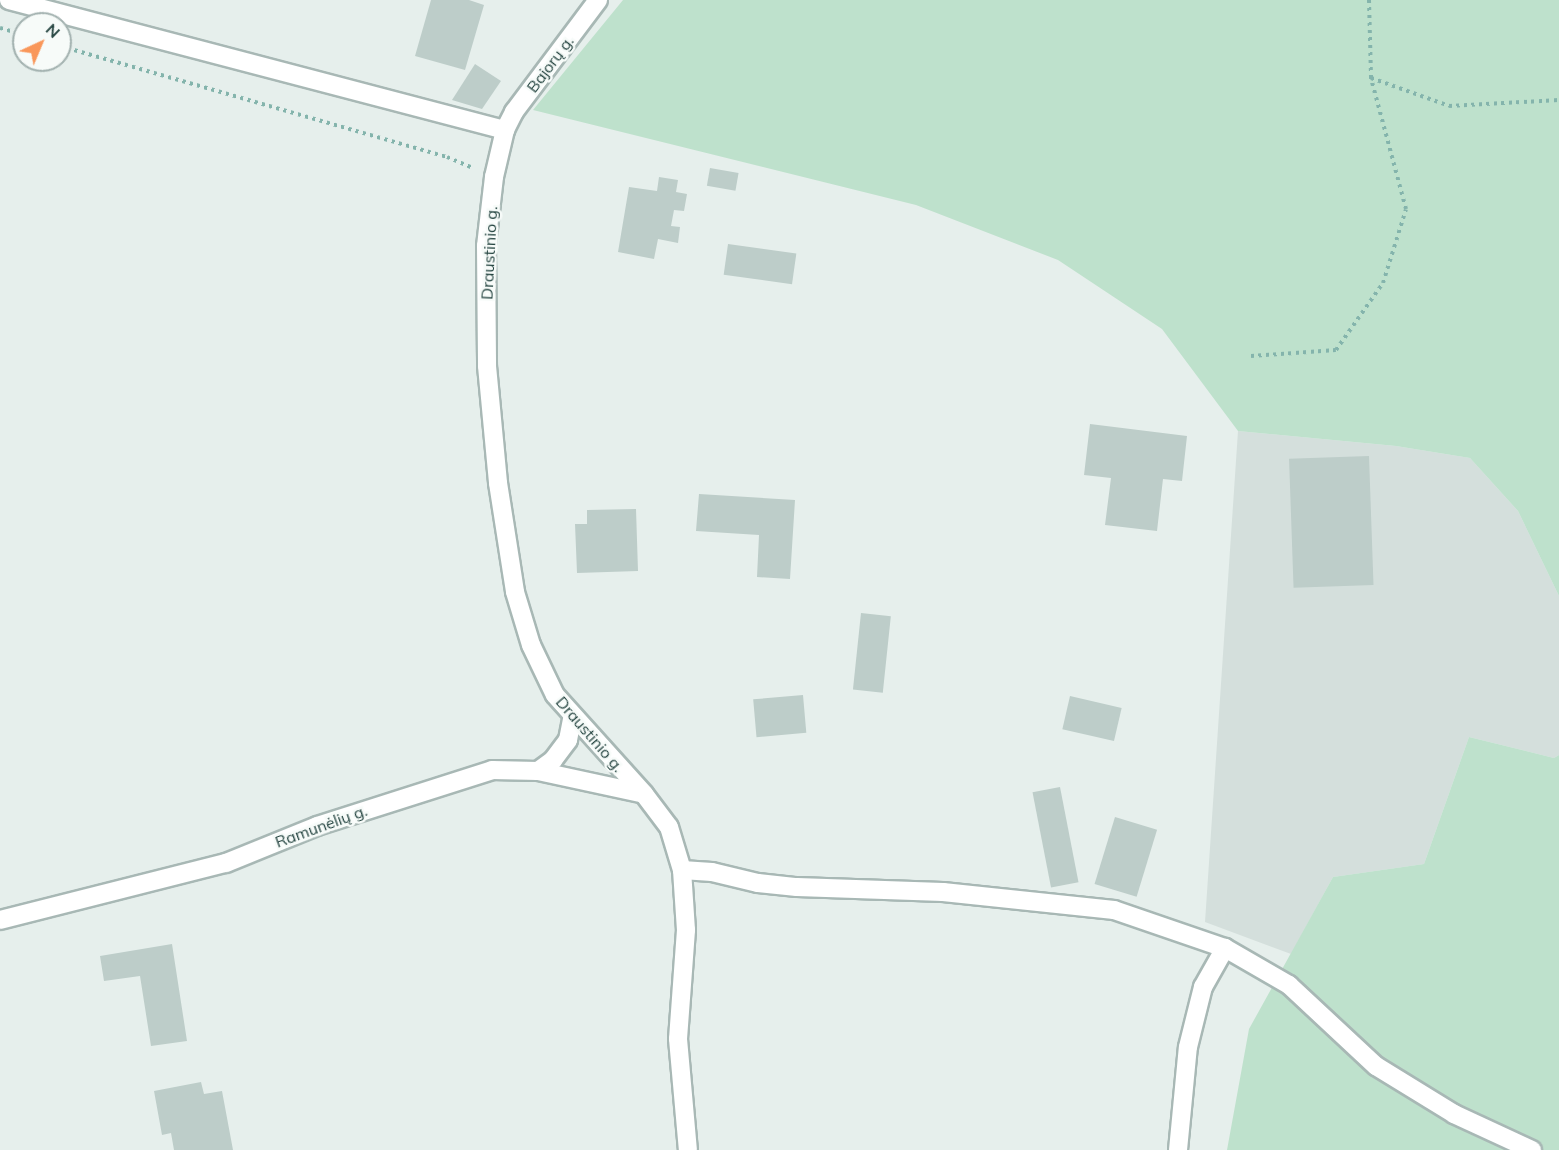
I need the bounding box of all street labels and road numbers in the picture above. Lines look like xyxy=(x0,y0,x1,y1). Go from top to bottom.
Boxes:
street label: Bajorų g. xyxy=(522,32,578,96)
street label: Draustinio g. xyxy=(477,206,501,300)
street label: Draustinio g. xyxy=(552,692,628,776)
street label: Ramunėlių g. xyxy=(272,801,370,851)

